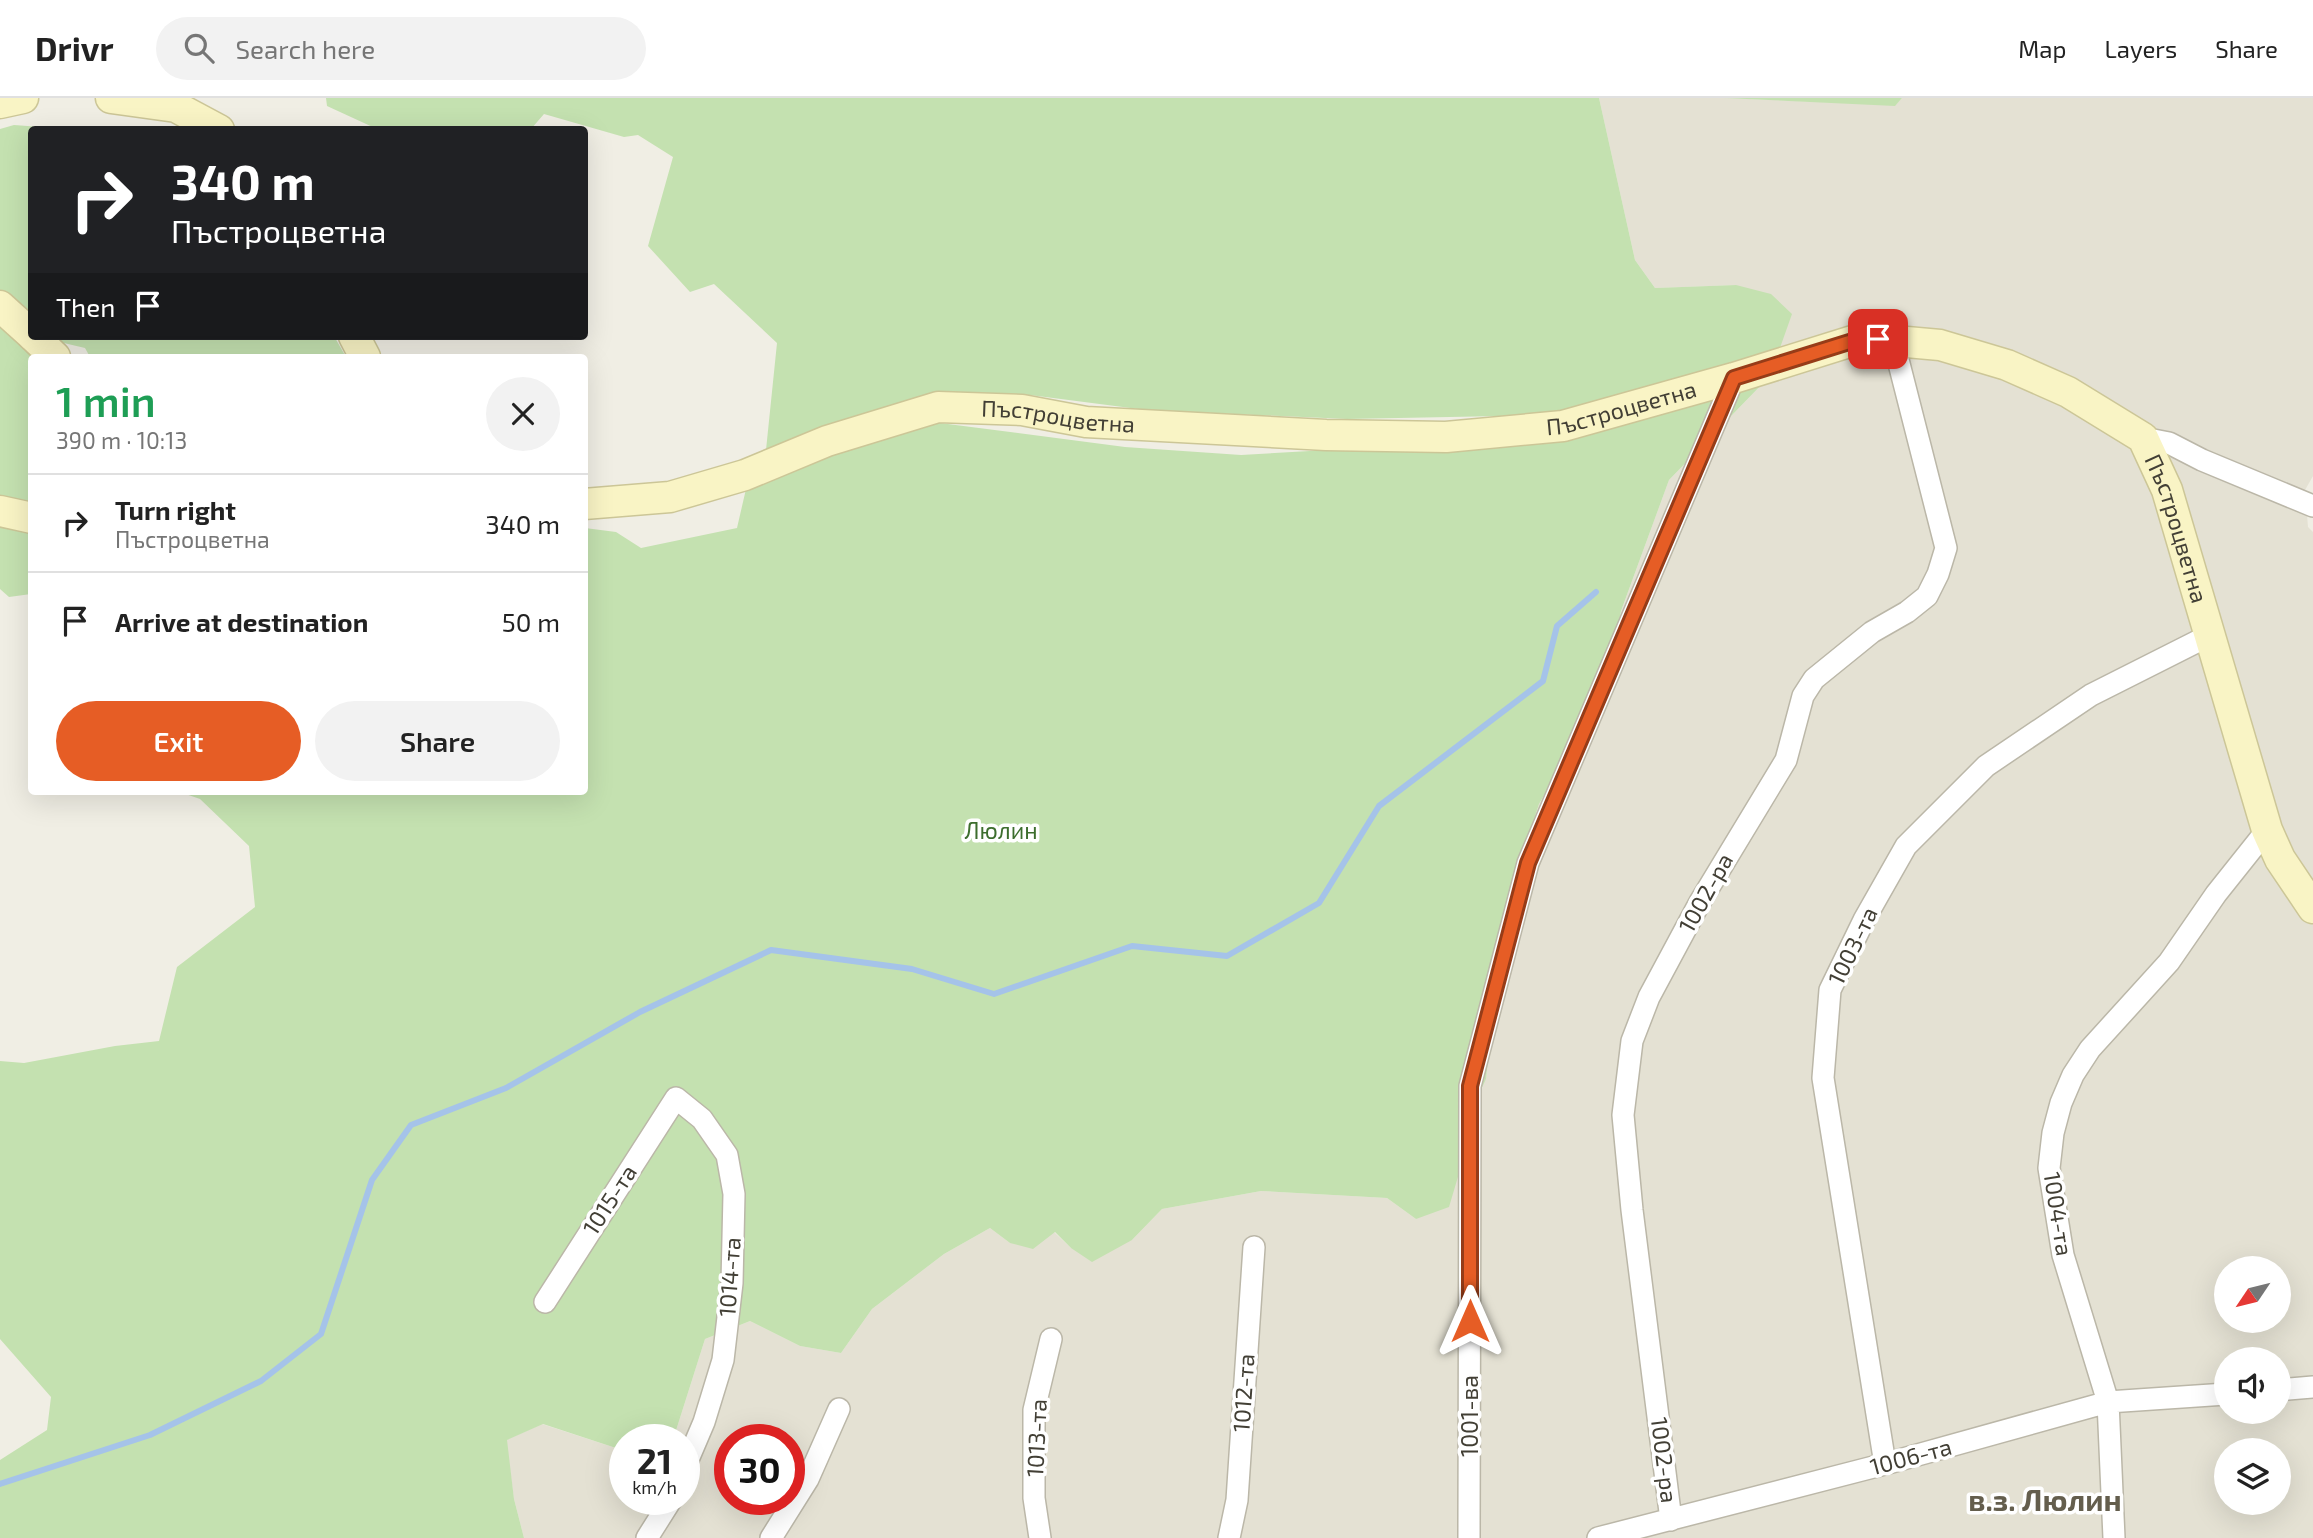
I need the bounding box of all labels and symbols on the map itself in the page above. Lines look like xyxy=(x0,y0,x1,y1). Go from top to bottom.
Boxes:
pin xyxy=(1848,309,1908,369)
street label: Пъстроцветна xyxy=(1545,374,1699,441)
street label: Пъстроцветна xyxy=(981,394,1136,438)
street label: Пъстроцветна xyxy=(2139,449,2214,606)
park label: Люлин xyxy=(964,816,1038,844)
street label: 1002-ра xyxy=(1672,848,1738,937)
street label: 1003-та xyxy=(1821,902,1883,989)
street label: 1015-та xyxy=(576,1159,642,1240)
street label: 1004-та xyxy=(2039,1170,2079,1258)
street label: 1014-та xyxy=(712,1236,746,1318)
north arrow xyxy=(2214,1256,2291,1334)
position arrow xyxy=(1433,1284,1507,1358)
street label: 1012-та xyxy=(1226,1353,1260,1433)
street label: 1001-ва xyxy=(1455,1375,1483,1457)
street label: 1013-та xyxy=(1020,1398,1052,1478)
street label: 1002-ра xyxy=(1646,1415,1684,1504)
speed limit sign: 30 xyxy=(714,1424,805,1515)
street label: 1006-та xyxy=(1867,1432,1955,1480)
district label: в.з. Люлин xyxy=(1968,1481,2122,1517)

